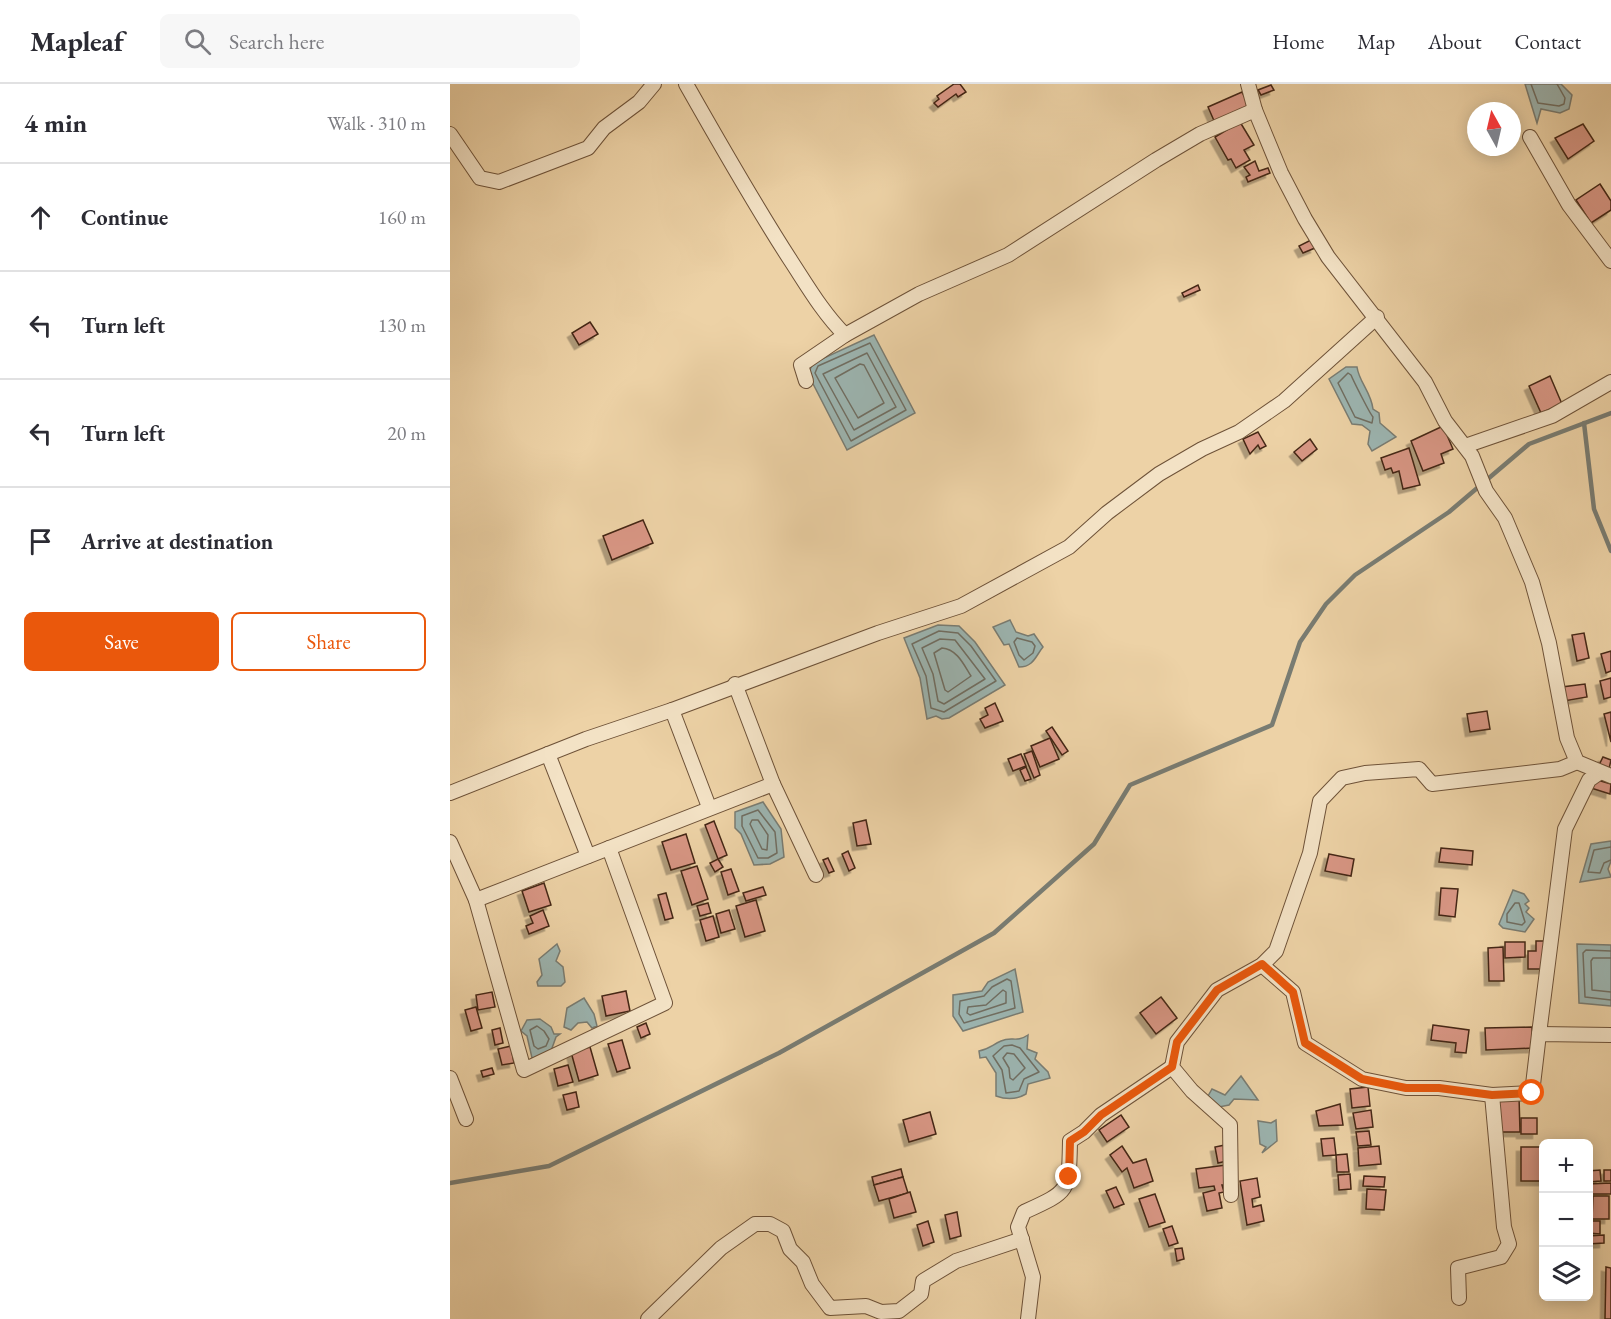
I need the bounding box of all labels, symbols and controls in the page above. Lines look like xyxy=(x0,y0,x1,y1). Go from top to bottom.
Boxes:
search box xyxy=(160,14,580,68)
text: Mapleaf xyxy=(30,23,124,59)
icon: search xyxy=(181,25,214,58)
text: Search here xyxy=(229,27,324,56)
text: Home xyxy=(1272,28,1324,55)
text: Map xyxy=(1357,28,1395,55)
text: About xyxy=(1428,28,1481,55)
text: Contact xyxy=(1514,28,1581,55)
north arrow xyxy=(1467,102,1521,156)
text: 4 min xyxy=(24,106,87,140)
text: Walk · 310 m xyxy=(327,110,426,136)
icon: ahead xyxy=(24,201,57,234)
text: Continue xyxy=(81,203,168,232)
text: 160 m xyxy=(378,204,426,230)
icon: left xyxy=(24,309,57,342)
text: Turn left xyxy=(81,311,165,340)
text: 130 m xyxy=(378,312,426,338)
icon: left xyxy=(24,417,57,450)
text: Turn left xyxy=(81,419,165,448)
text: 20 m xyxy=(387,420,426,446)
icon: arrive xyxy=(24,525,57,558)
text: Arrive at destination xyxy=(81,527,273,556)
button: Save xyxy=(24,612,219,671)
button: Share xyxy=(231,612,426,671)
route start xyxy=(1518,1079,1544,1105)
map controls xyxy=(1539,1139,1593,1301)
button: + xyxy=(1539,1139,1593,1193)
route end xyxy=(1055,1163,1081,1189)
button: − xyxy=(1539,1193,1593,1247)
button: layers xyxy=(1539,1247,1593,1301)

